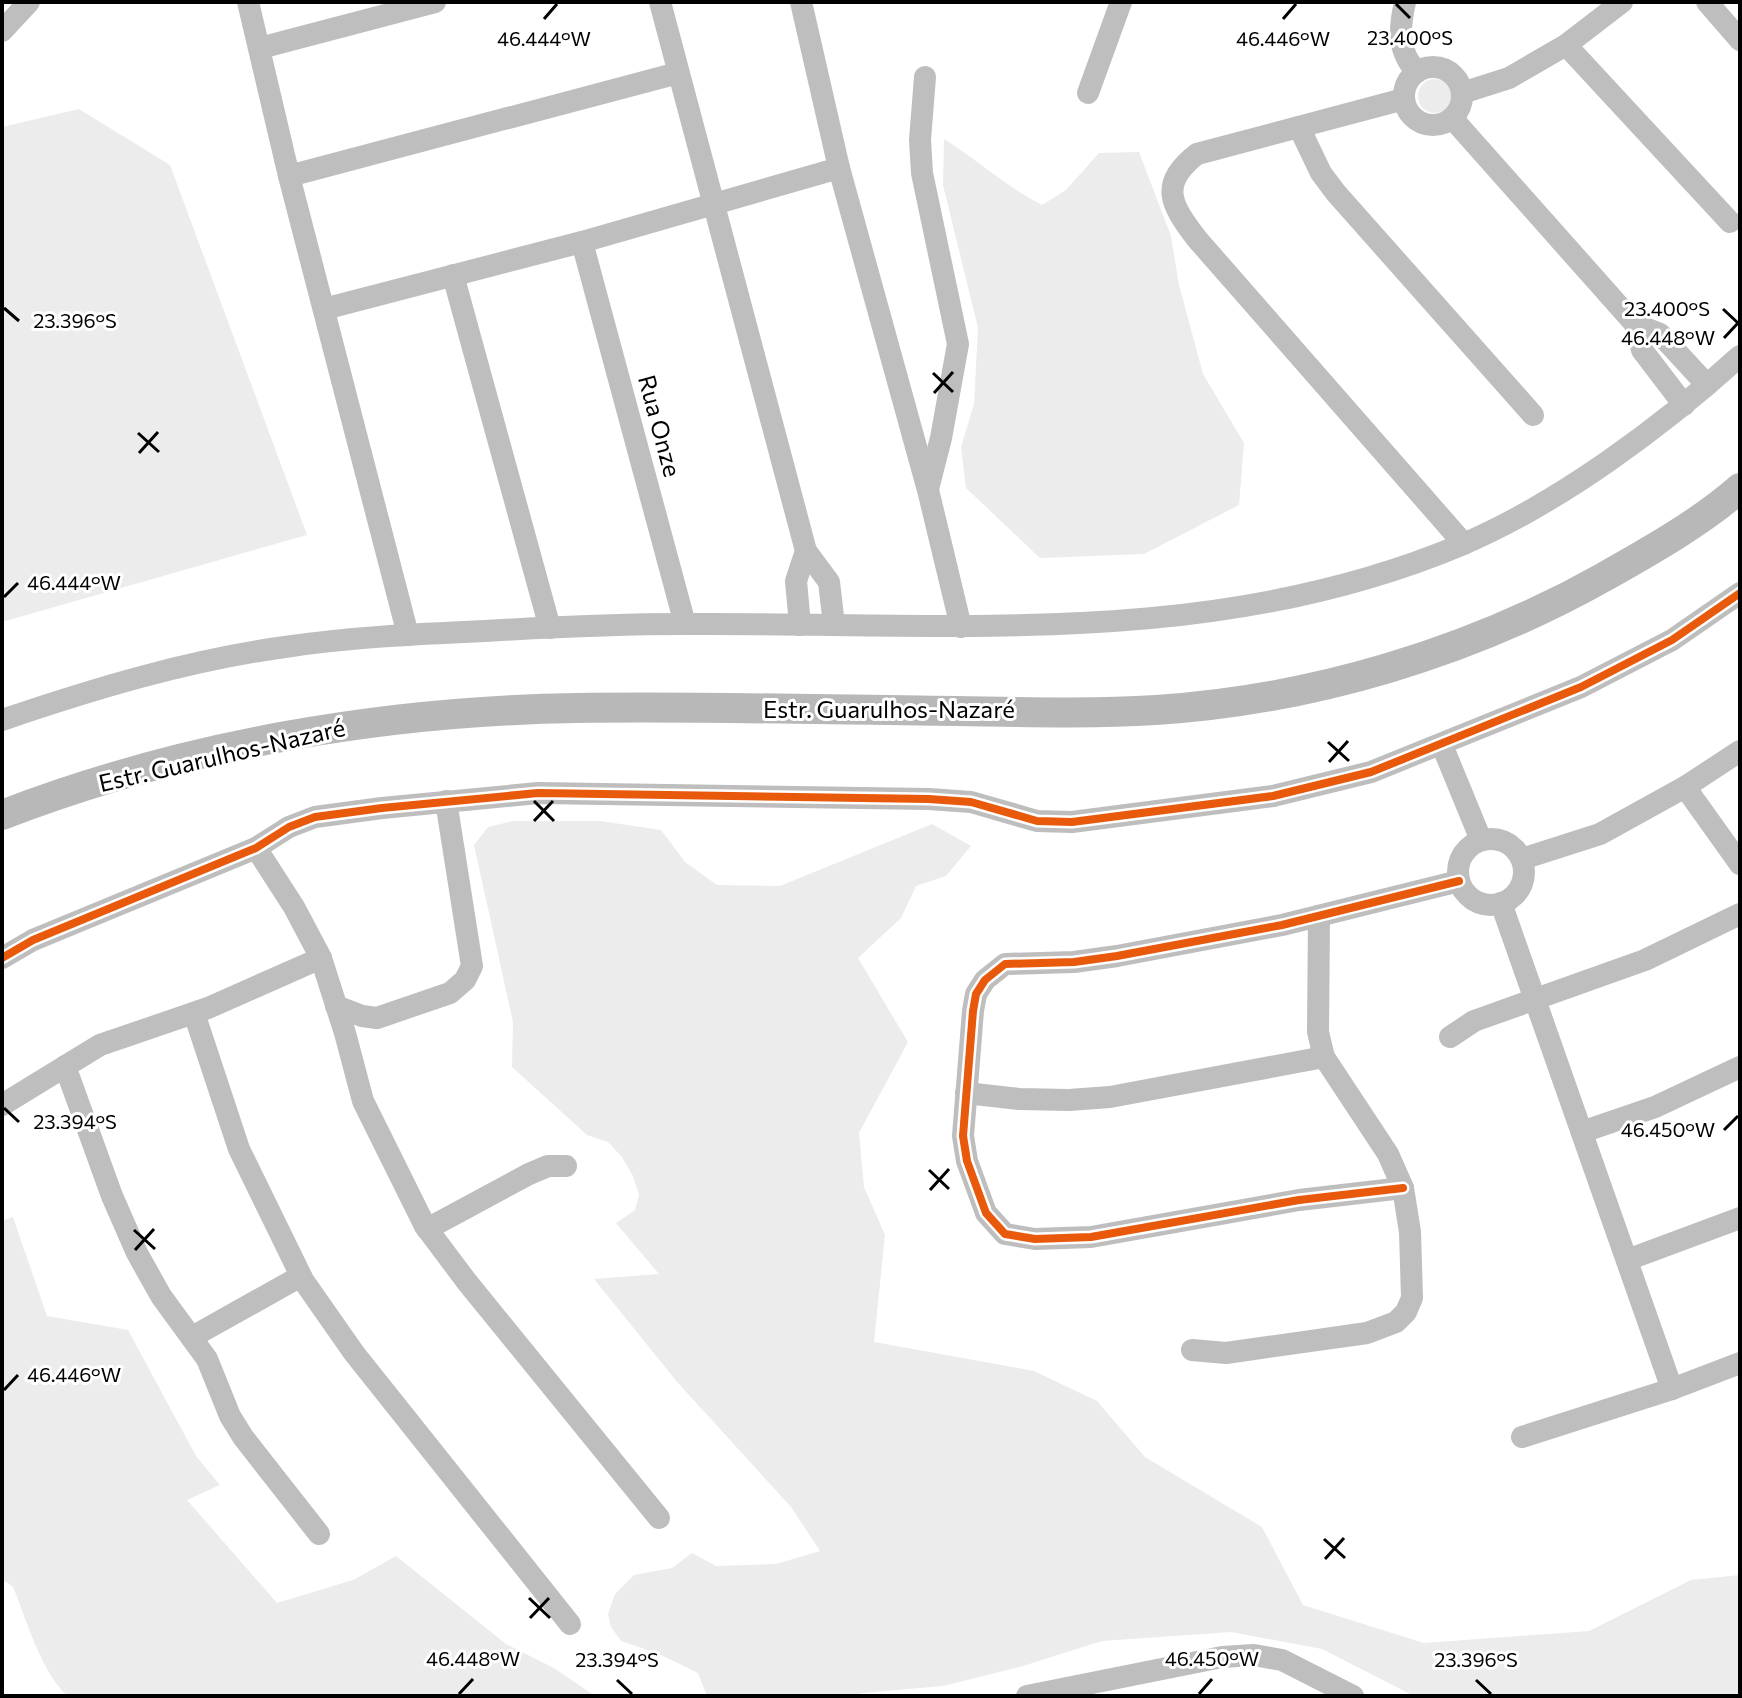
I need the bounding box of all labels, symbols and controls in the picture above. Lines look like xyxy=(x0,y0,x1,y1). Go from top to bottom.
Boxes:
text: 23.400°S xyxy=(1367,25,1453,49)
text: 46.444°W xyxy=(497,26,591,50)
text: 46.446°W xyxy=(1236,26,1330,50)
text: 23.400°S xyxy=(1624,296,1710,320)
text: 23.396°S xyxy=(33,308,117,332)
text: 46.448°W xyxy=(1621,325,1715,349)
street label: Rua Onze xyxy=(633,371,688,480)
text: 46.444°W xyxy=(27,570,121,594)
street label: Estr. Guarulhos-Nazaré xyxy=(763,694,1015,723)
street label: Estr. Guarulhos-Nazaré xyxy=(96,712,348,797)
text: 23.394°S xyxy=(33,1109,117,1133)
text: 46.450°W xyxy=(1621,1117,1715,1141)
text: 46.446°W xyxy=(27,1362,121,1386)
text: 46.448°W xyxy=(426,1646,520,1670)
text: 46.450°W xyxy=(1165,1646,1259,1670)
text: 23.394°S xyxy=(575,1647,659,1671)
text: 23.396°S xyxy=(1434,1647,1518,1671)

